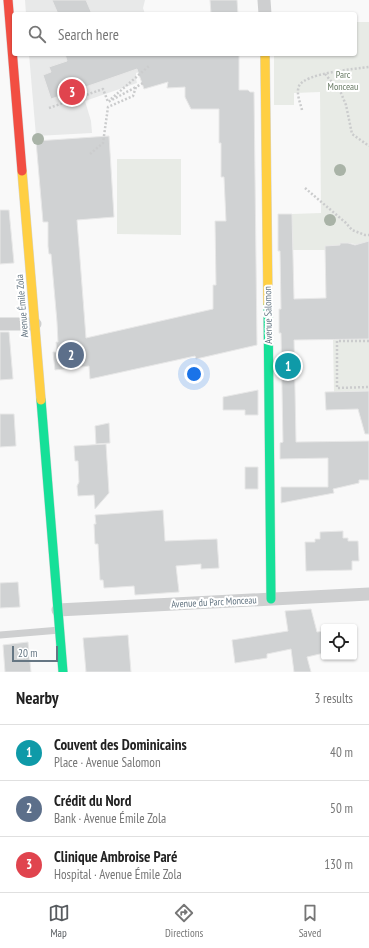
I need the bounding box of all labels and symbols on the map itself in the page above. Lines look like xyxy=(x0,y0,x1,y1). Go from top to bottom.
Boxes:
park label: Parc Monceau xyxy=(328,68,358,93)
pin: 3 xyxy=(59,77,85,107)
street label: Avenue Émile Zola xyxy=(13,274,31,338)
street label: Avenue Salomon xyxy=(261,286,275,344)
pin: 2 xyxy=(58,340,84,370)
pin: 1 xyxy=(275,351,301,381)
your location xyxy=(184,364,204,384)
street label: Avenue du Parc Monceau xyxy=(171,593,257,611)
scale bar xyxy=(12,644,58,663)

